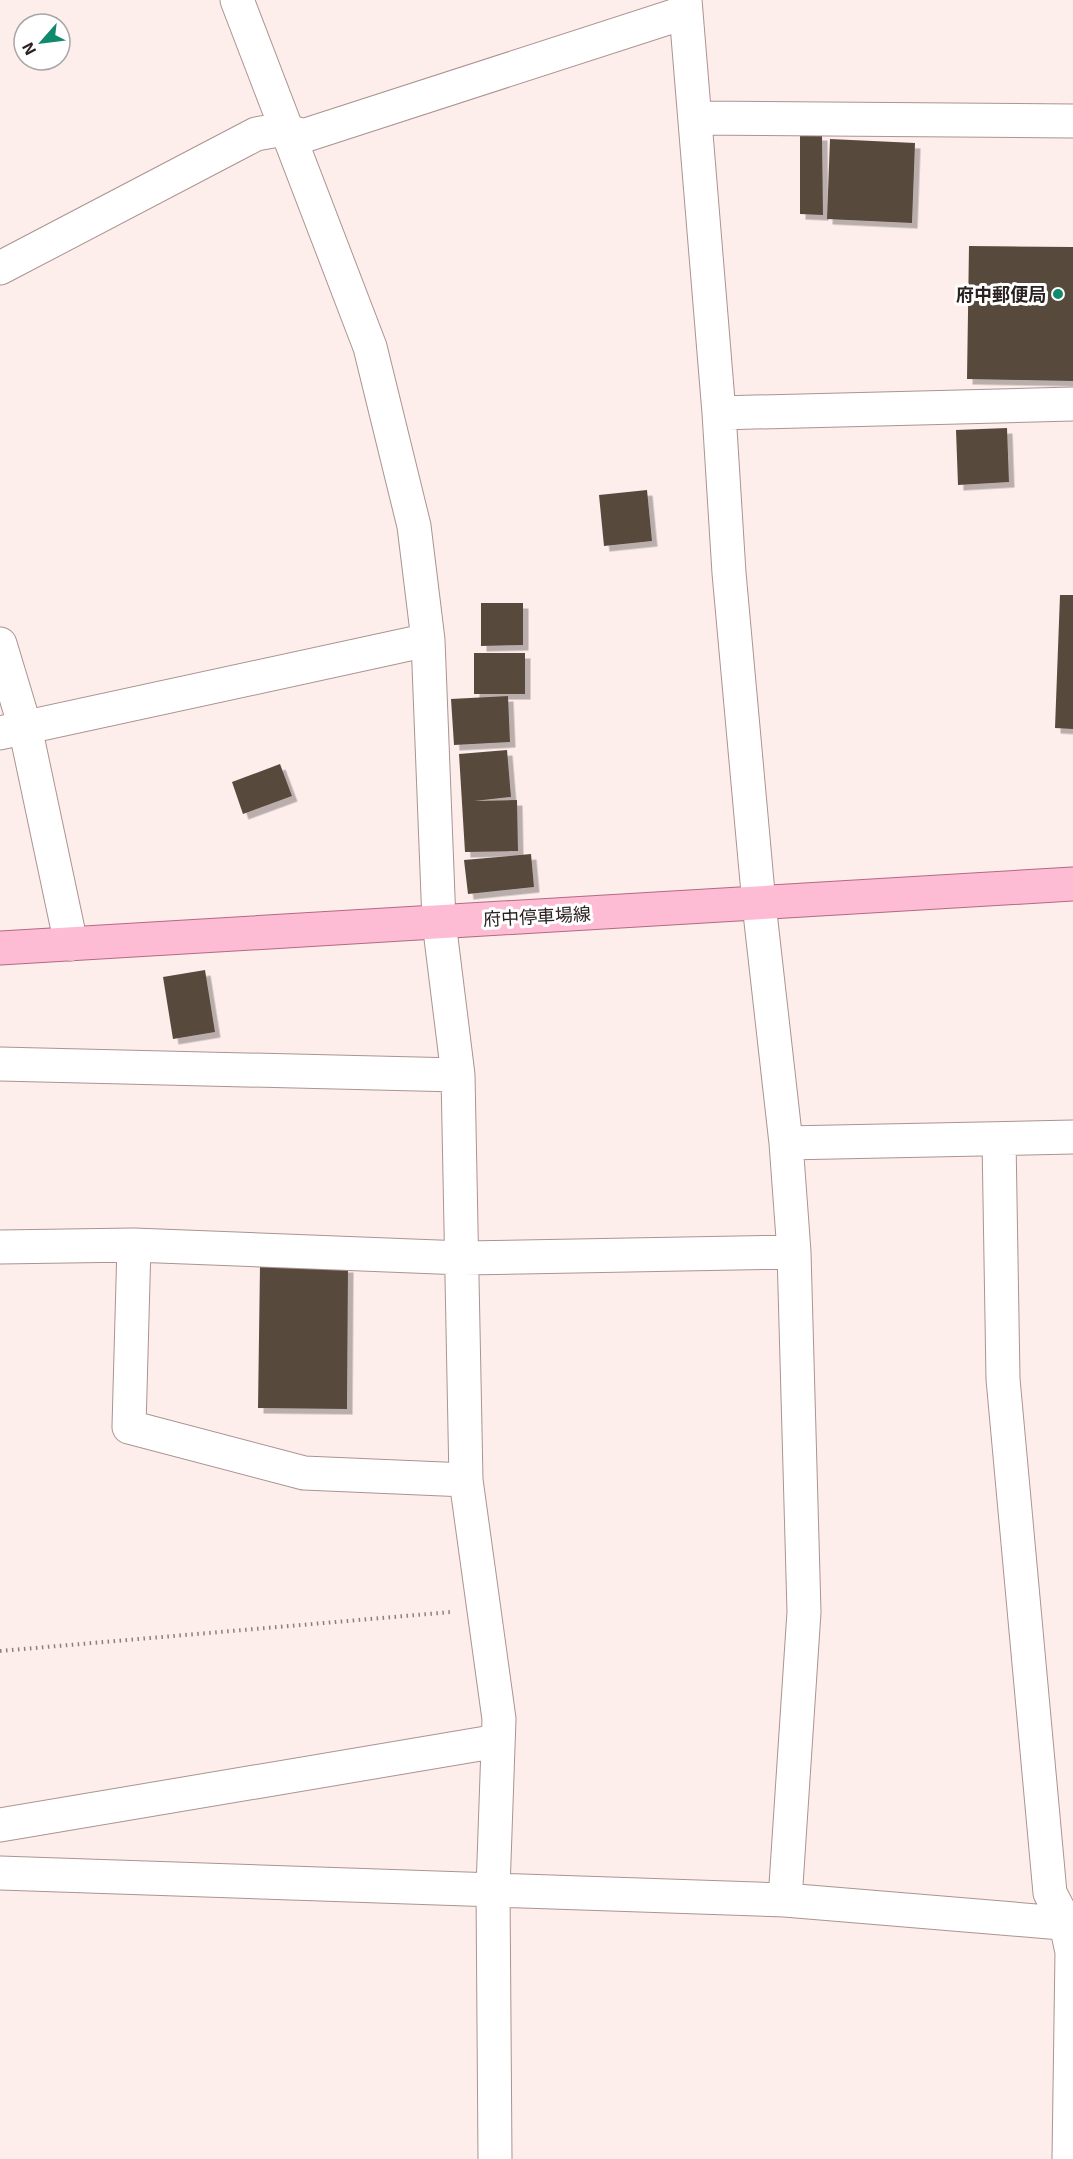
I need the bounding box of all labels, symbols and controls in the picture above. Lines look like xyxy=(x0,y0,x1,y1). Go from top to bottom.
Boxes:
north arrow xyxy=(12,12,72,72)
text: N xyxy=(17,40,39,59)
place label: 府中郵便局 xyxy=(956,283,1046,305)
marker: 府中郵便局 xyxy=(1051,287,1065,301)
street label: 府中停車場線 xyxy=(482,902,592,930)

